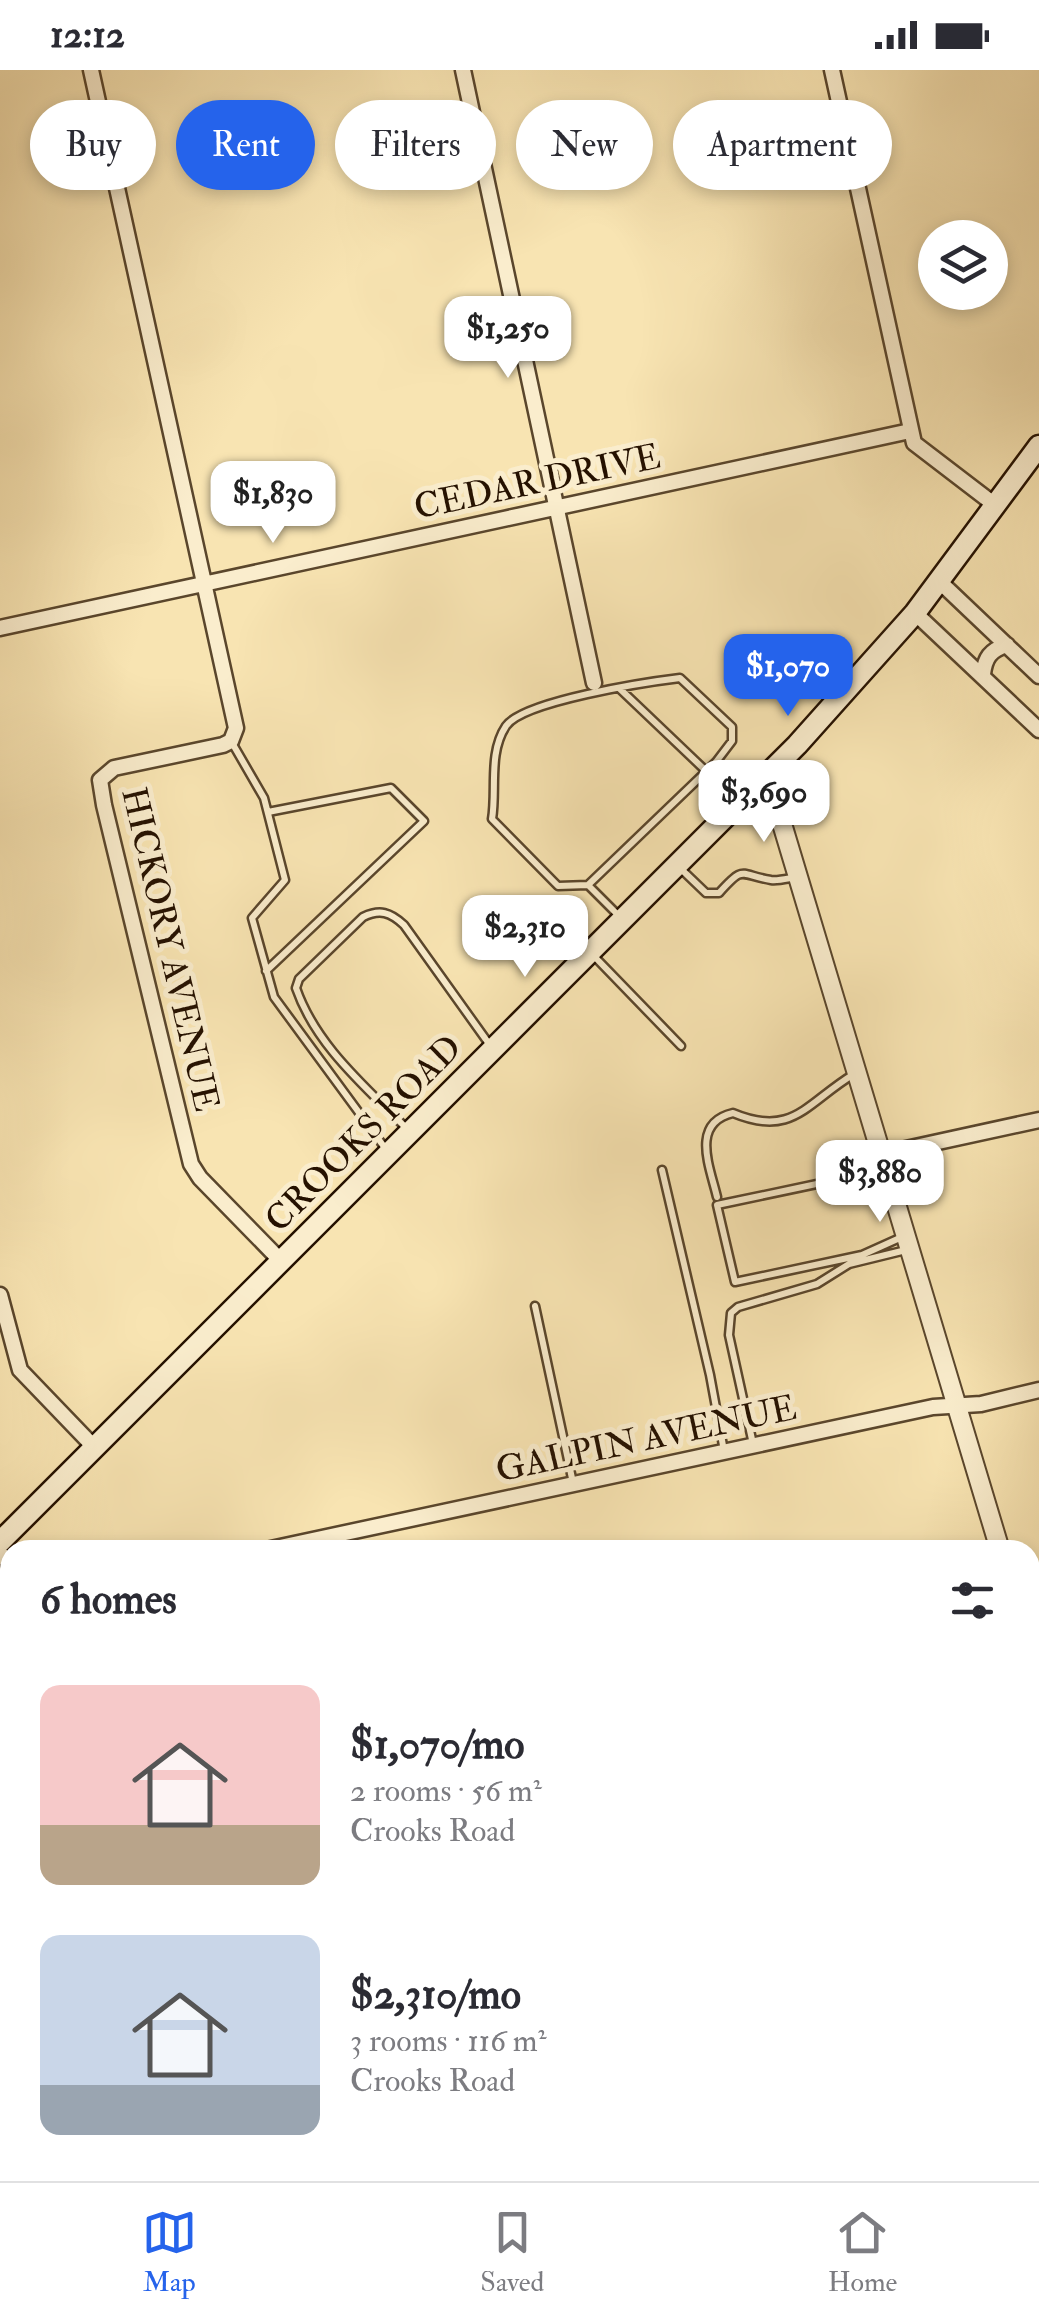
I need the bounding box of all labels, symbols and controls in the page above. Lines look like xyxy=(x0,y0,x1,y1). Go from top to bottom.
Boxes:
text: 12:12 xyxy=(50,11,125,59)
chip: Buy xyxy=(30,100,156,190)
chip: Rent xyxy=(176,100,315,190)
chip: Filters xyxy=(335,100,496,190)
chip: New xyxy=(516,100,653,190)
chip: Apartment xyxy=(673,100,892,190)
map controls xyxy=(918,220,1008,310)
button: layers xyxy=(918,220,1008,310)
pin: $1,250 xyxy=(427,296,589,381)
text: $1,250 xyxy=(466,308,550,348)
street label: CEDAR DRIVE xyxy=(410,434,664,530)
pin: $1,830 xyxy=(192,461,354,546)
text: $1,830 xyxy=(233,473,313,513)
pin: $1,070 xyxy=(707,634,869,719)
text: $1,070 xyxy=(746,646,830,686)
pin: $3,690 xyxy=(683,760,845,845)
text: $3,690 xyxy=(721,772,807,812)
street label: HICKORY AVENUE xyxy=(111,783,229,1115)
pin: $2,310 xyxy=(444,895,606,980)
text: $2,310 xyxy=(484,907,566,947)
street label: CROOKS ROAD xyxy=(256,1026,472,1242)
pin: $3,880 xyxy=(799,1140,961,1225)
text: $3,880 xyxy=(838,1152,922,1192)
street label: GALPIN AVENUE xyxy=(492,1386,801,1492)
icon: filters xyxy=(945,1573,1000,1628)
text: 6 homes xyxy=(40,1574,177,1626)
text: $1,070/mo xyxy=(350,1719,525,1771)
icon: home xyxy=(120,1725,240,1845)
text: 2 rooms · 56 m² xyxy=(350,1771,542,1811)
text: Crooks Road xyxy=(350,1811,515,1851)
text: $2,310/mo xyxy=(350,1969,521,2021)
icon: home xyxy=(120,1975,240,2095)
text: 3 rooms · 116 m² xyxy=(350,2021,547,2061)
text: Crooks Road xyxy=(350,2061,515,2101)
tab: Map xyxy=(142,2205,197,2300)
tab: Saved xyxy=(480,2205,544,2300)
tab: Home xyxy=(828,2205,897,2300)

